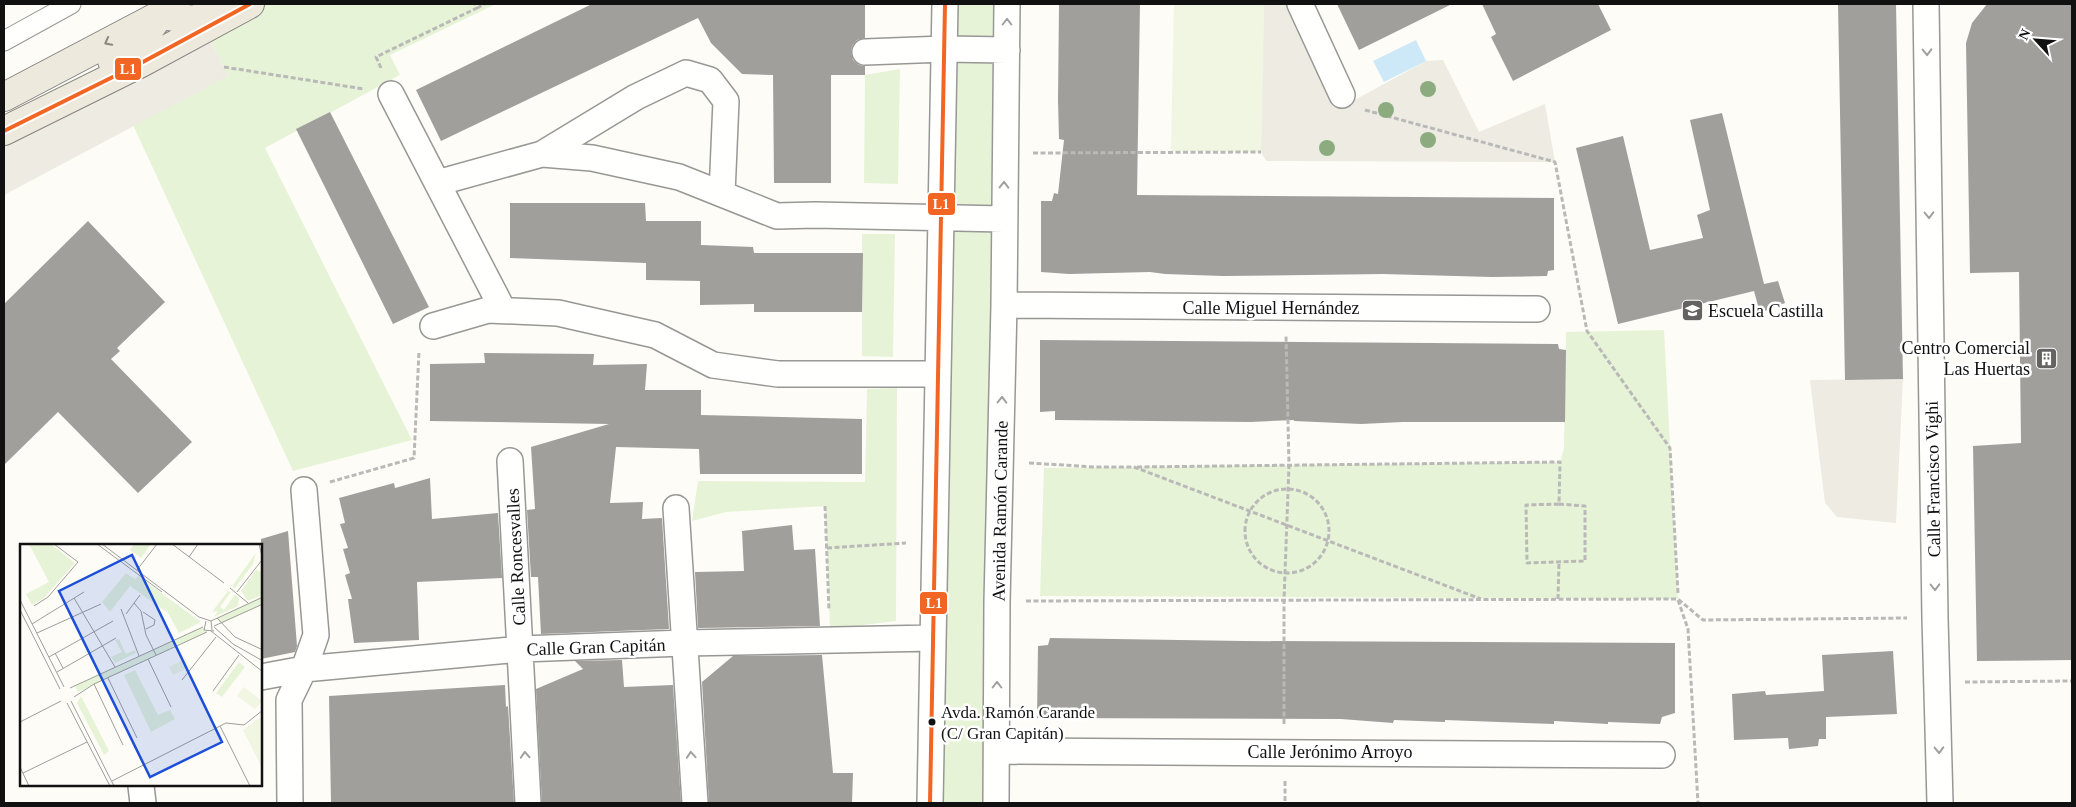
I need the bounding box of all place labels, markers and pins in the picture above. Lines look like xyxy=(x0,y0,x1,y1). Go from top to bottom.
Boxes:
school or university icon: Escuela Castilla xyxy=(1680,299,1704,323)
place label: Escuela Castilla xyxy=(1708,301,1823,321)
place label: Centro Comercial Las Huertas xyxy=(1902,338,2030,379)
building icon: Centro Comercial Las Huertas xyxy=(2034,346,2058,370)
place label: Avda. Ramón Carande (C/ Gran Capitán) xyxy=(941,703,1095,743)
marker: Avda. Ramón Carande (C/ Gran Capitán) xyxy=(927,717,937,727)

